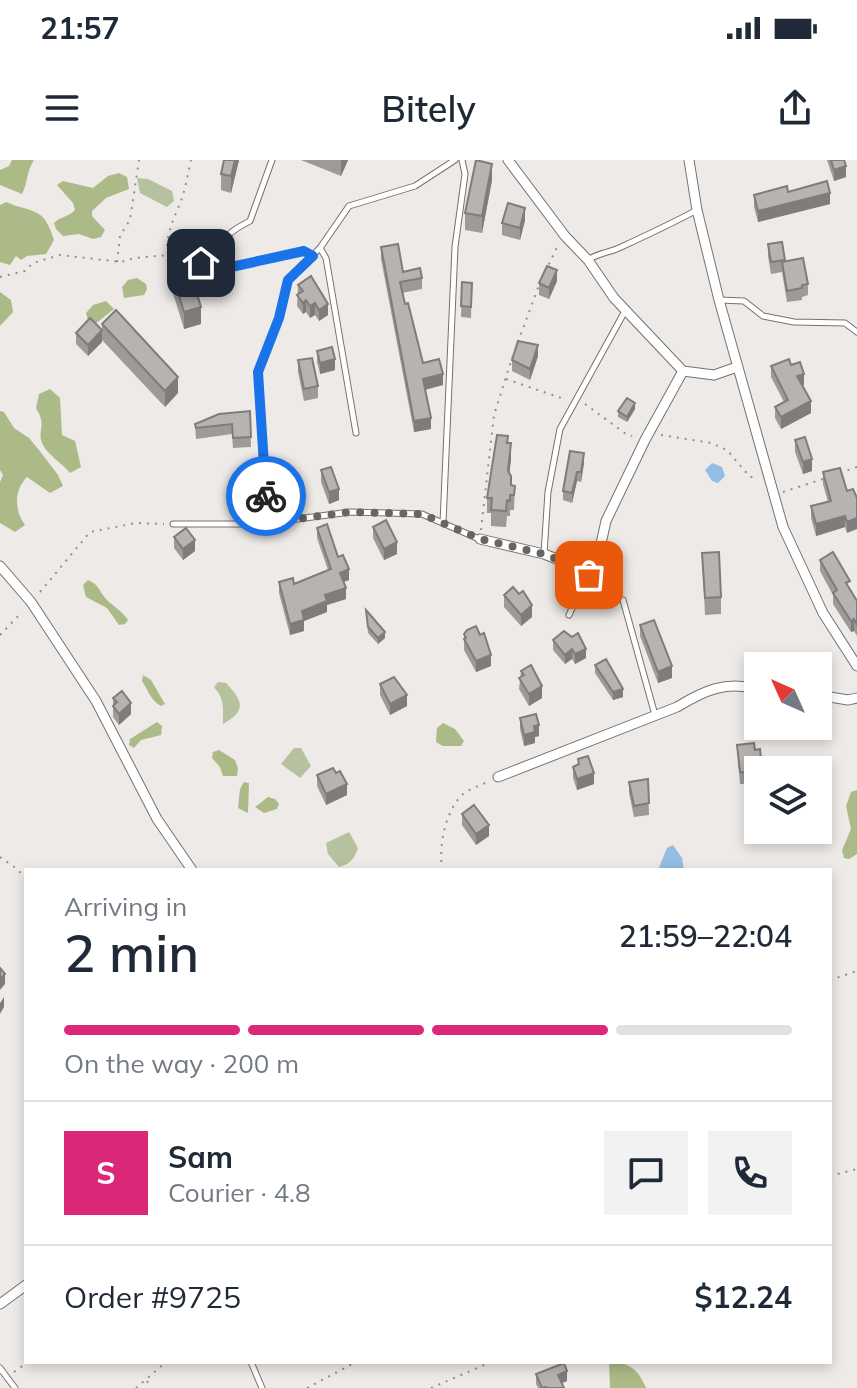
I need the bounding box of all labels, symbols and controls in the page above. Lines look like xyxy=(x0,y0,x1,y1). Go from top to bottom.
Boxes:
text: 21:57 xyxy=(40,9,119,47)
icon: menu xyxy=(40,86,84,130)
text: Bitely xyxy=(381,86,476,131)
icon: share xyxy=(773,86,817,130)
pin xyxy=(167,229,235,297)
icon: home xyxy=(179,241,223,285)
courier xyxy=(226,456,306,536)
icon: bike xyxy=(244,474,288,518)
pin xyxy=(555,541,623,609)
icon: bag xyxy=(567,553,611,597)
north arrow xyxy=(744,652,832,740)
map controls xyxy=(744,652,832,844)
button: layers xyxy=(744,756,832,844)
text: Arriving in xyxy=(64,890,187,923)
text: 21:59–22:04 xyxy=(619,917,792,955)
text: 2 min xyxy=(64,920,199,985)
text: On the way · 200 m xyxy=(64,1047,299,1080)
button: chat xyxy=(604,1131,688,1215)
button: phone xyxy=(708,1131,792,1215)
text: Sam xyxy=(168,1138,233,1176)
text: S xyxy=(96,1154,116,1192)
text: Courier · 4.8 xyxy=(168,1176,311,1209)
text: Order #9725 xyxy=(64,1278,241,1316)
text: $12.24 xyxy=(695,1278,792,1316)

